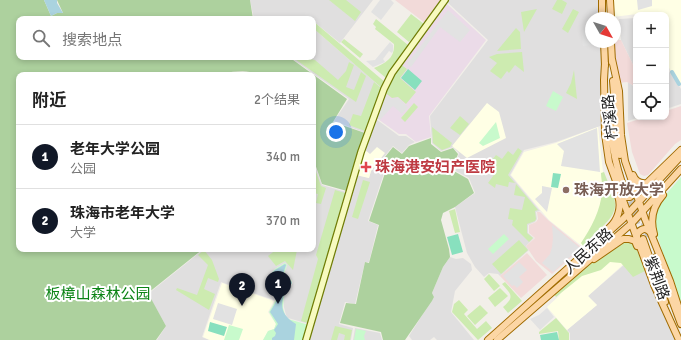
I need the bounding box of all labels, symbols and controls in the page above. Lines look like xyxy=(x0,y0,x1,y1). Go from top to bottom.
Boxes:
north arrow xyxy=(585,12,621,48)
map controls xyxy=(633,12,669,120)
button: + xyxy=(633,12,669,48)
search box xyxy=(16,16,316,60)
icon: search xyxy=(30,27,52,49)
text: 搜索地点 xyxy=(62,31,122,49)
button: − xyxy=(633,48,669,84)
button: locate xyxy=(633,84,669,120)
text: 附近 xyxy=(32,90,66,111)
text: 2个结果 xyxy=(254,92,300,108)
street label: 柠溪路 xyxy=(599,94,621,140)
your location xyxy=(326,122,346,142)
text: 老年大学公园 xyxy=(70,140,160,158)
text: 1 xyxy=(41,149,49,165)
text: 340 m xyxy=(266,149,300,165)
place label: 珠海港安妇产医院 xyxy=(375,158,495,176)
text: 公园 xyxy=(70,161,96,177)
marker: 珠海港安妇产医院 xyxy=(360,161,372,173)
place label: 珠海开放大学 xyxy=(574,181,664,199)
marker: 珠海开放大学 xyxy=(561,185,571,195)
text: 珠海市老年大学 xyxy=(70,204,175,222)
text: 2 xyxy=(41,213,49,229)
text: 370 m xyxy=(266,213,300,229)
street label: 人民东路 xyxy=(560,224,616,278)
text: 大学 xyxy=(70,225,96,241)
street label: 紫荆路 xyxy=(641,254,673,302)
pin: 1 xyxy=(265,271,291,304)
pin: 2 xyxy=(229,273,255,306)
park label: 板樟山森林公园 xyxy=(45,285,151,303)

